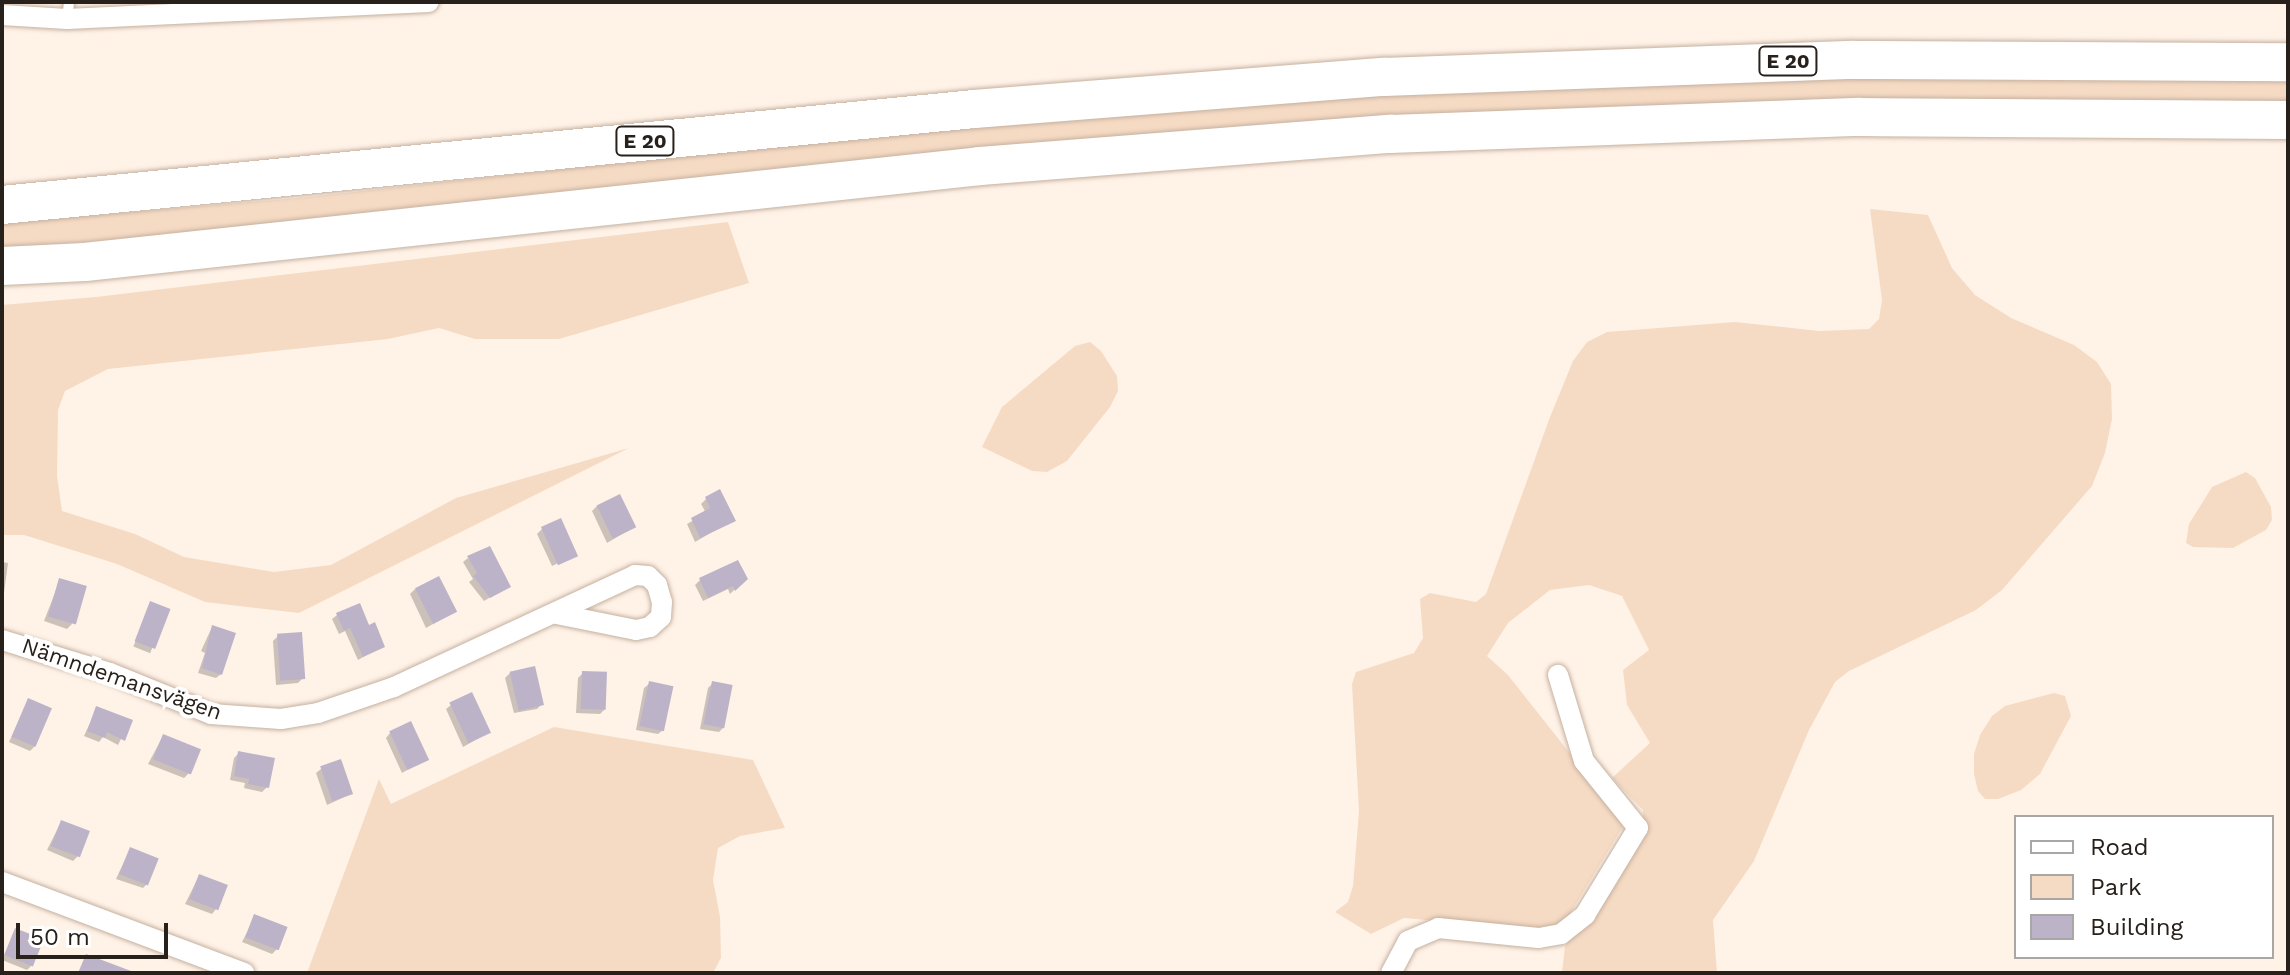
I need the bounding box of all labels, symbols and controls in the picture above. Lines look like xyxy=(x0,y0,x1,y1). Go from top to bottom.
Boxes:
road number: E 20 xyxy=(1758,45,1818,77)
road number: E 20 xyxy=(615,125,675,157)
street label: Nämndemansvägen xyxy=(19,632,225,726)
legend xyxy=(2014,815,2274,959)
text: Road xyxy=(2090,833,2149,861)
text: Park xyxy=(2090,873,2142,901)
scale bar xyxy=(20,907,172,957)
text: Building xyxy=(2090,913,2183,941)
text: 50 m xyxy=(30,923,90,951)

